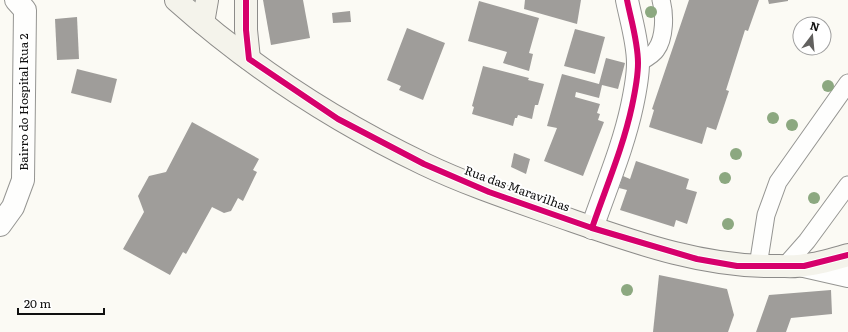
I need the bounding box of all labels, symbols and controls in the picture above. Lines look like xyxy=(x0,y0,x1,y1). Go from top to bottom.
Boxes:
north arrow xyxy=(792,16,832,56)
text: N xyxy=(808,16,822,34)
street label: Bairro do Hospital Rua 2 xyxy=(14,33,32,171)
street label: Rua das Maravilhas xyxy=(462,161,573,216)
scale bar xyxy=(18,290,104,316)
text: 20 m xyxy=(24,294,51,312)

